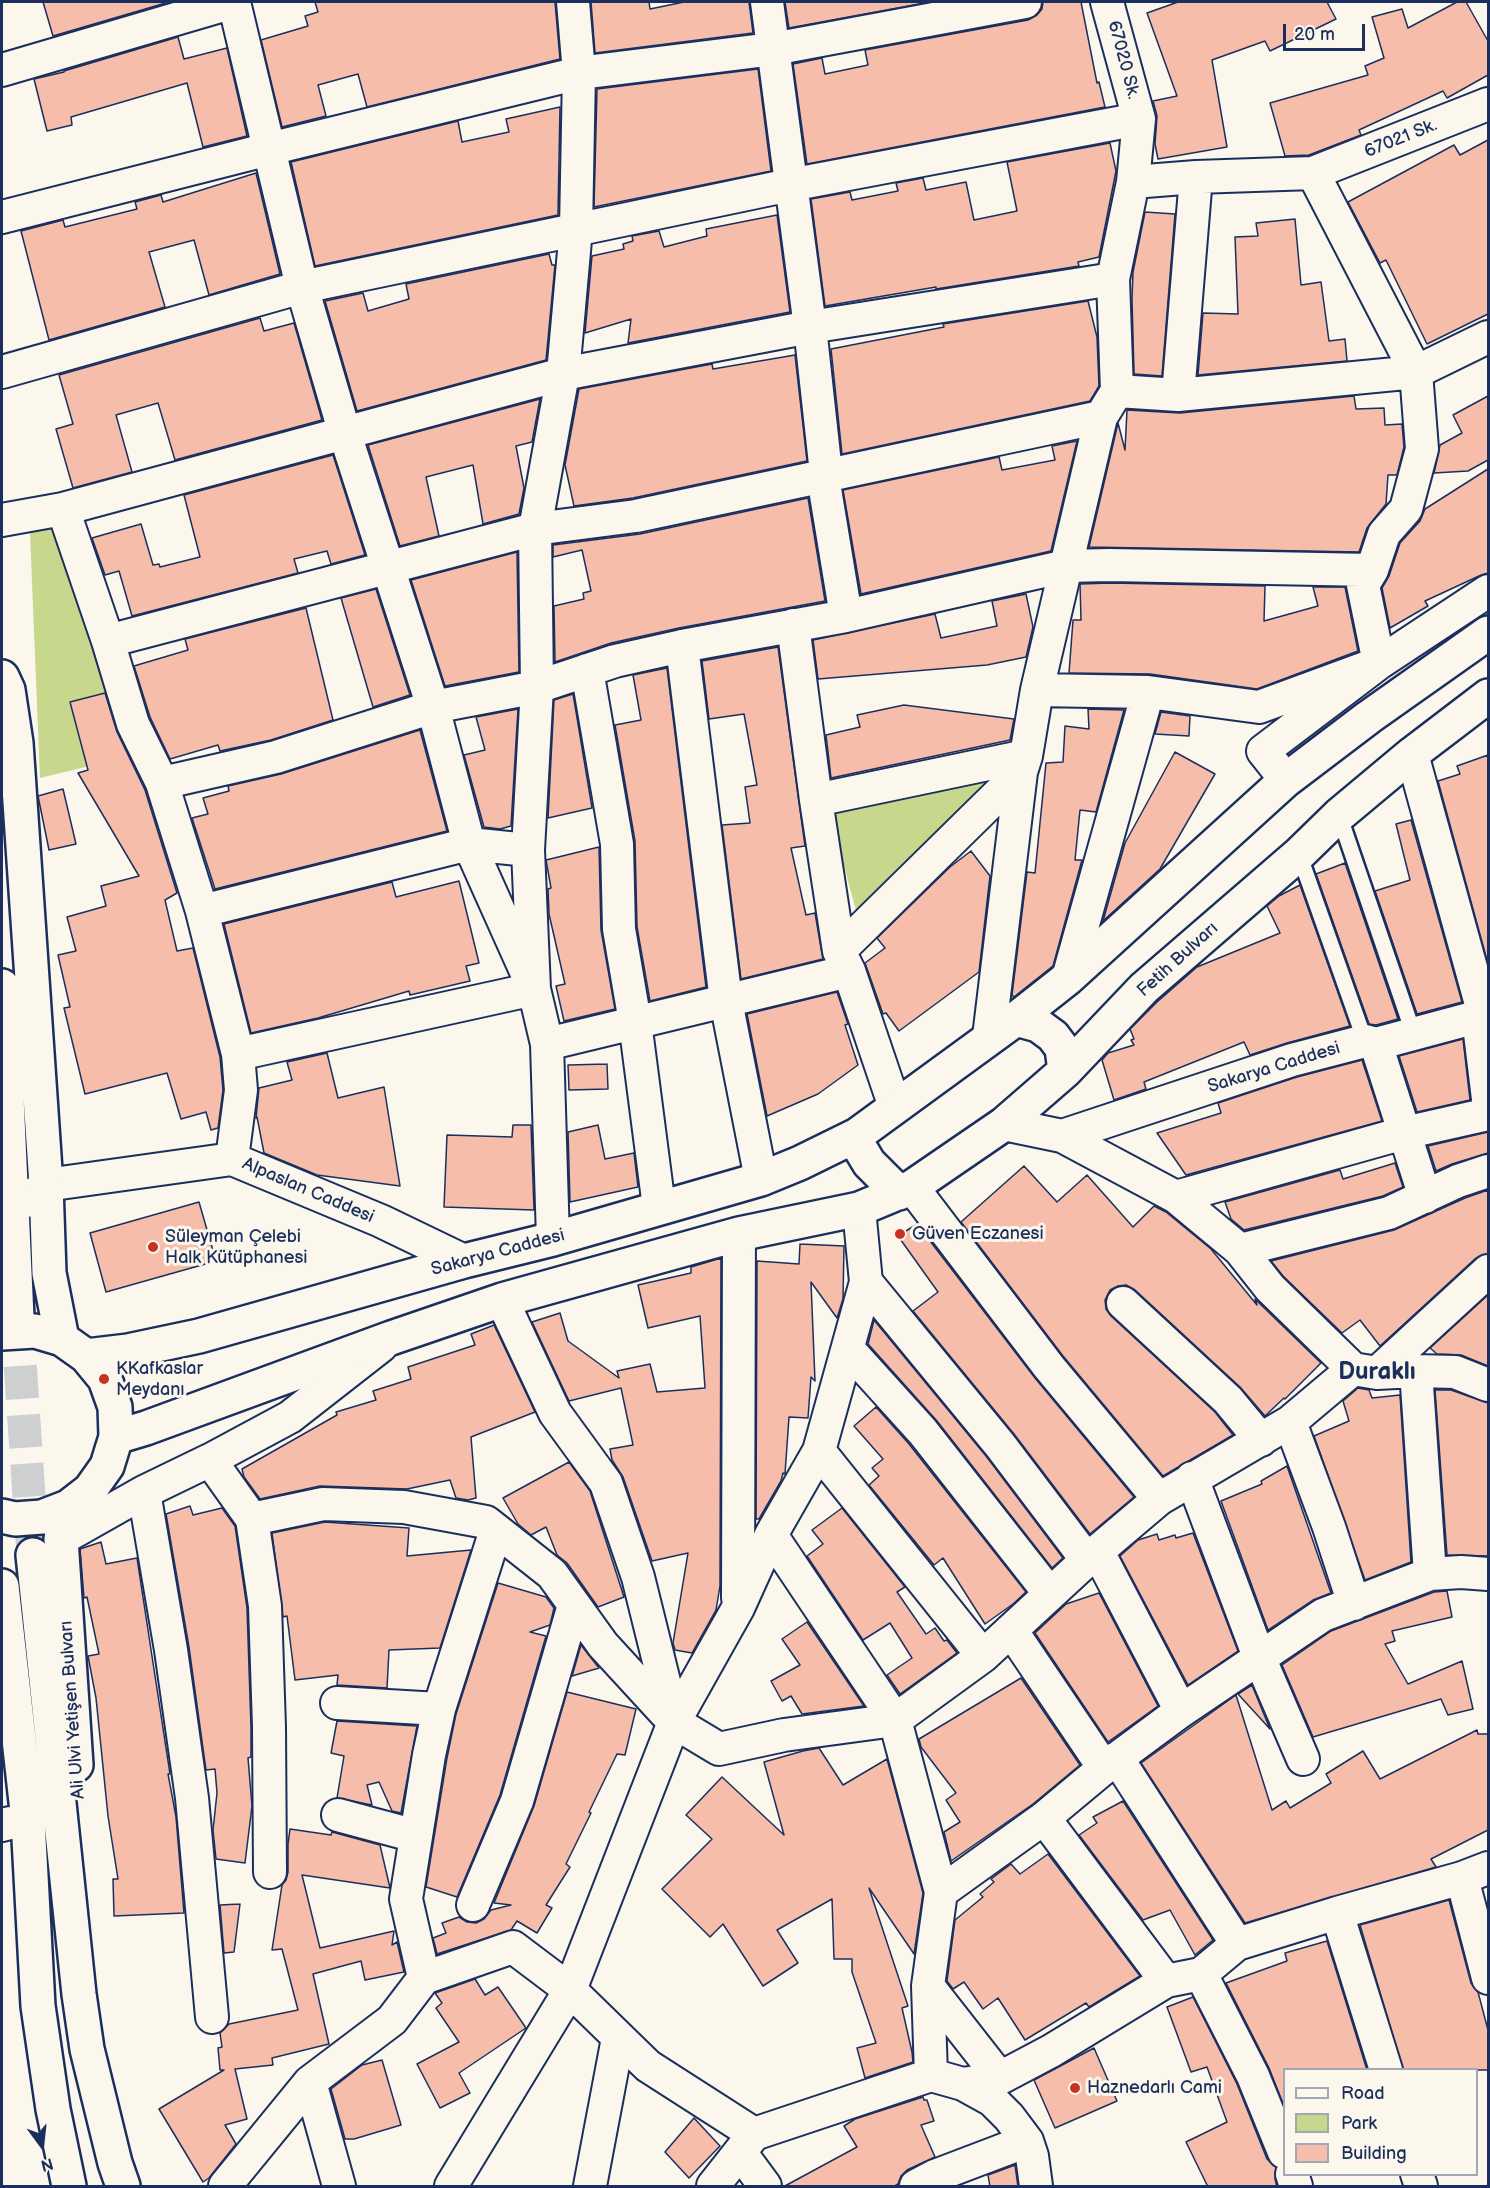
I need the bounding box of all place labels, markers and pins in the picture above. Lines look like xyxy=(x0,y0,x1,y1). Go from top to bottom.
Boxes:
place label: Güven Eczanesi xyxy=(912,1223,1044,1245)
place label: Süleyman Çelebi Halk Kütüphanesi xyxy=(165,1226,308,1268)
marker: Güven Eczanesi xyxy=(893,1227,907,1241)
marker: Süleyman Çelebi Halk Kütüphanesi xyxy=(146,1240,160,1254)
place label: KKafkaslar Meydanı xyxy=(116,1358,203,1400)
marker: KKafkaslar Meydanı xyxy=(97,1372,111,1386)
place label: Haznedarlı Cami xyxy=(1087,2077,1222,2099)
marker: Haznedarlı Cami xyxy=(1068,2081,1082,2095)

